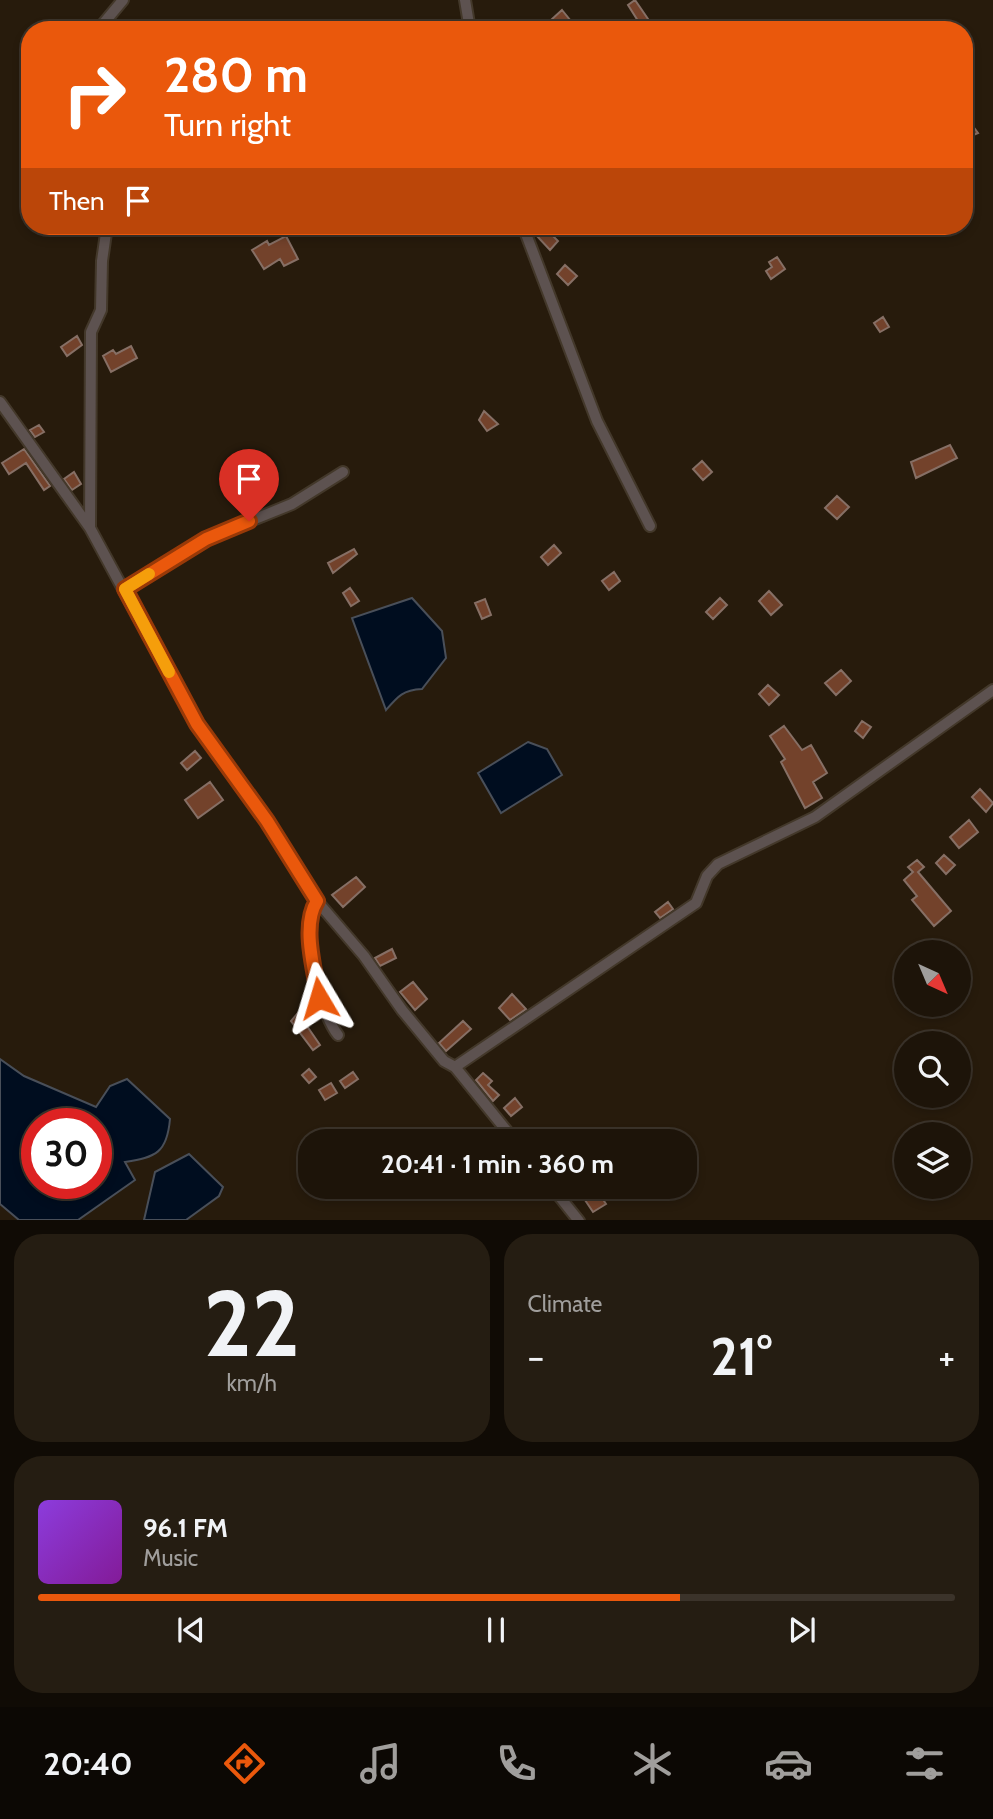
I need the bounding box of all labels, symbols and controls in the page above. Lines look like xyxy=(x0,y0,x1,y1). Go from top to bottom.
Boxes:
text: 280 m xyxy=(164,45,308,104)
icon: right xyxy=(49,49,140,140)
text: Turn right xyxy=(164,105,291,144)
icon: arrive xyxy=(119,182,157,220)
text: Then xyxy=(49,185,105,217)
pin xyxy=(219,449,279,521)
icon: arrive xyxy=(230,460,268,498)
north arrow xyxy=(894,940,971,1017)
map controls xyxy=(894,940,971,1199)
position arrow xyxy=(282,961,356,1035)
button: search xyxy=(894,1031,971,1108)
speed limit sign: 30 xyxy=(21,1108,112,1199)
button: layers xyxy=(894,1122,971,1199)
text: 20:41 · 1 min · 360 m xyxy=(381,1148,614,1180)
text: 22 xyxy=(204,1268,300,1379)
text: Climate xyxy=(528,1290,602,1318)
text: 21° xyxy=(710,1325,772,1388)
text: − xyxy=(528,1333,544,1380)
text: + xyxy=(938,1333,955,1380)
text: km/h xyxy=(227,1369,277,1397)
text: 96.1 FM xyxy=(143,1512,228,1544)
text: Music xyxy=(143,1544,198,1572)
icon: previous xyxy=(172,1611,210,1649)
icon: pause xyxy=(477,1611,515,1649)
icon: next xyxy=(783,1611,821,1649)
icon: directions xyxy=(220,1739,269,1788)
icon: music xyxy=(356,1739,405,1788)
icon: phone xyxy=(492,1739,541,1788)
icon: climate xyxy=(628,1739,677,1788)
icon: car xyxy=(764,1739,813,1788)
icon: filters xyxy=(900,1739,949,1788)
text: 20:40 xyxy=(44,1744,133,1783)

